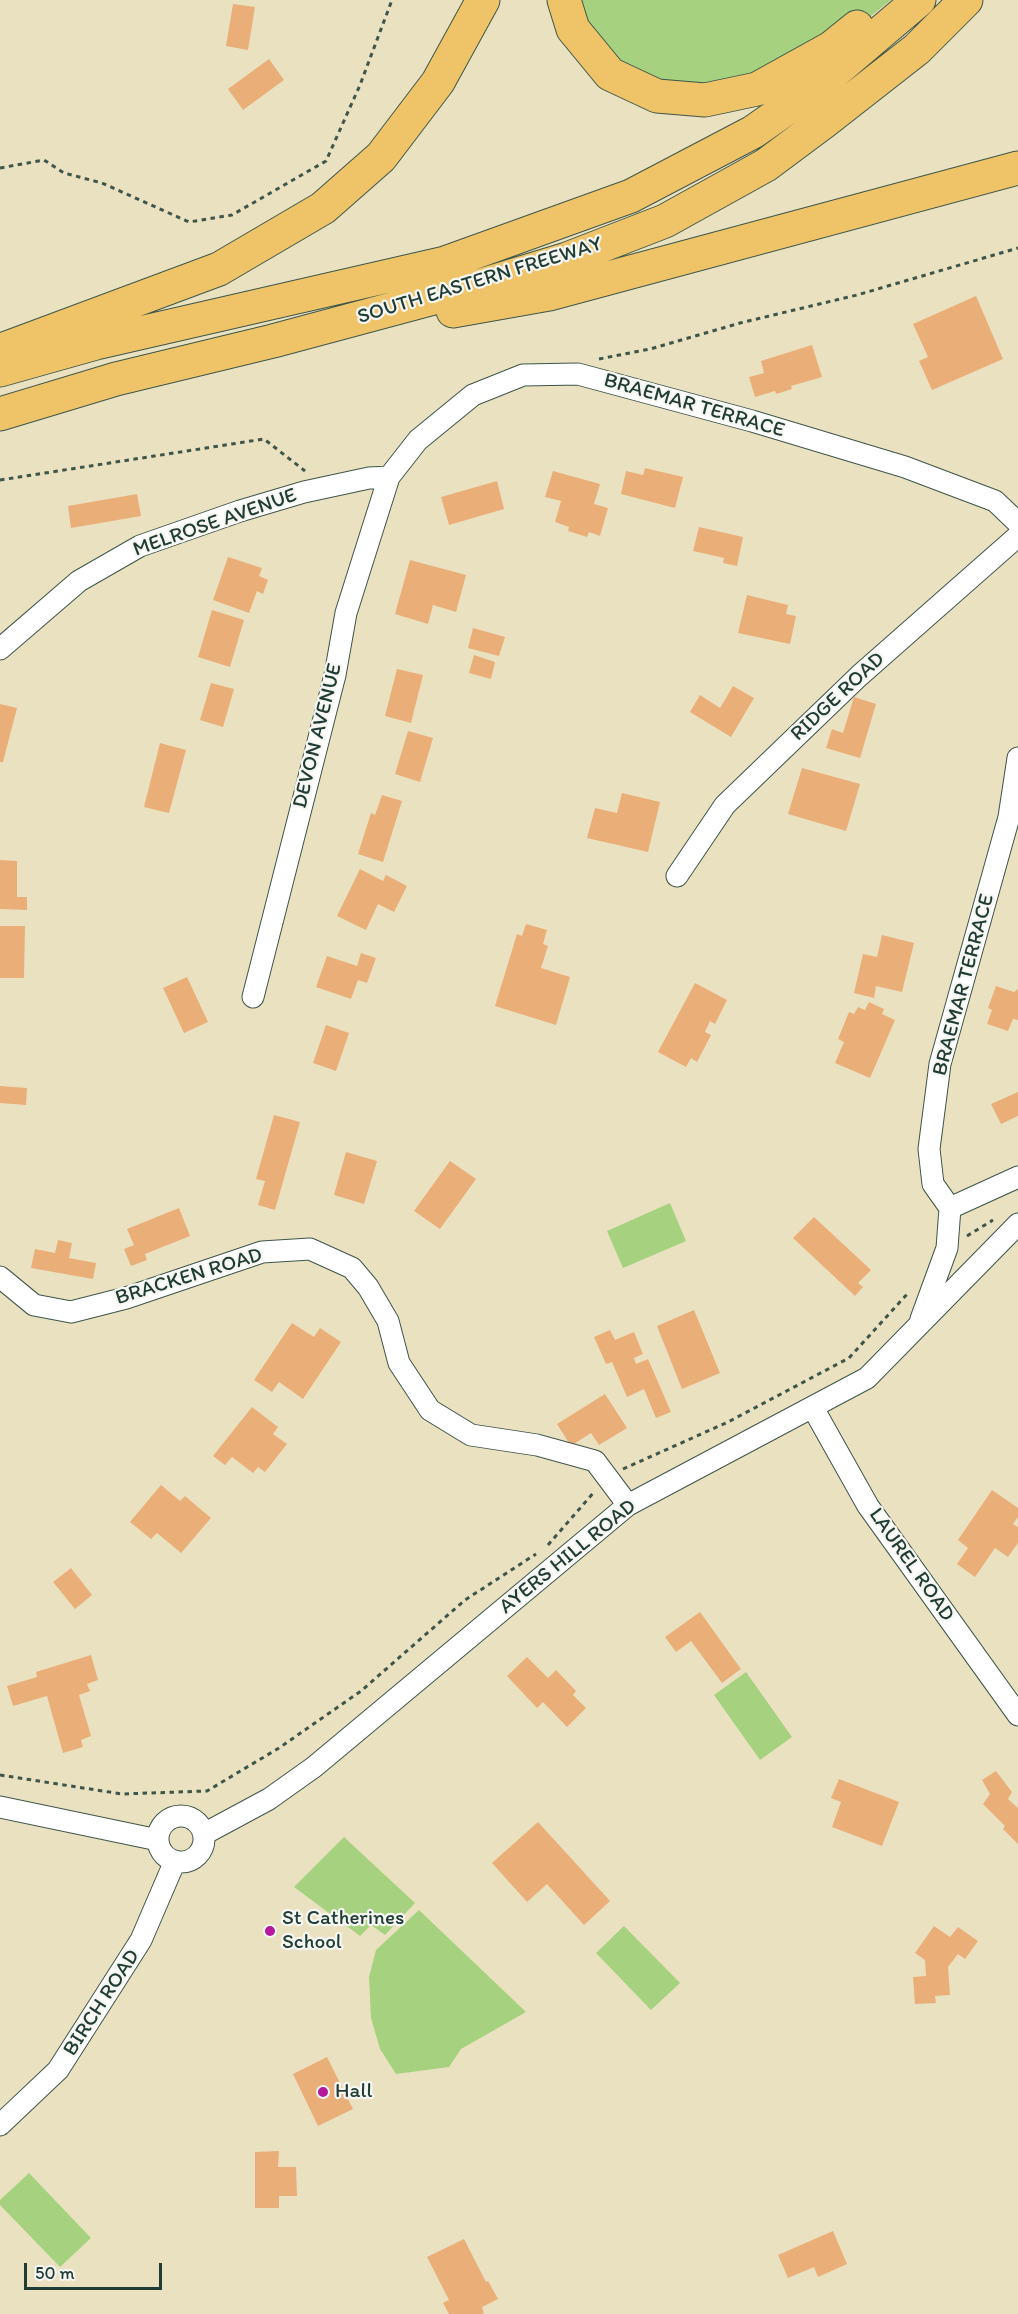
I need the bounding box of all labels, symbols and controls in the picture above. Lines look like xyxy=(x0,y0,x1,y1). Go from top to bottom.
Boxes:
street label: SOUTH EASTERN FREEWAY xyxy=(355,232,605,330)
street label: BRAEMAR TERRACE xyxy=(601,368,787,444)
street label: MELROSE AVENUE xyxy=(130,483,300,563)
street label: RIDGE ROAD xyxy=(786,647,890,747)
street label: DEVON AVENUE xyxy=(288,661,348,811)
street label: BRAEMAR TERRACE xyxy=(928,891,1000,1079)
street label: BRACKEN ROAD xyxy=(113,1243,265,1311)
street label: AYERS HILL ROAD xyxy=(495,1494,641,1620)
street label: LAUREL ROAD xyxy=(863,1503,959,1627)
place label: St Catherines School xyxy=(282,1906,404,1956)
marker: St Catherines School xyxy=(263,1924,277,1938)
street label: BIRCH ROAD xyxy=(58,1945,146,2061)
place label: Hall xyxy=(335,2079,372,2105)
marker: Hall xyxy=(316,2085,330,2099)
scale bar xyxy=(27,2251,165,2289)
text: 50 m xyxy=(35,2262,75,2284)

